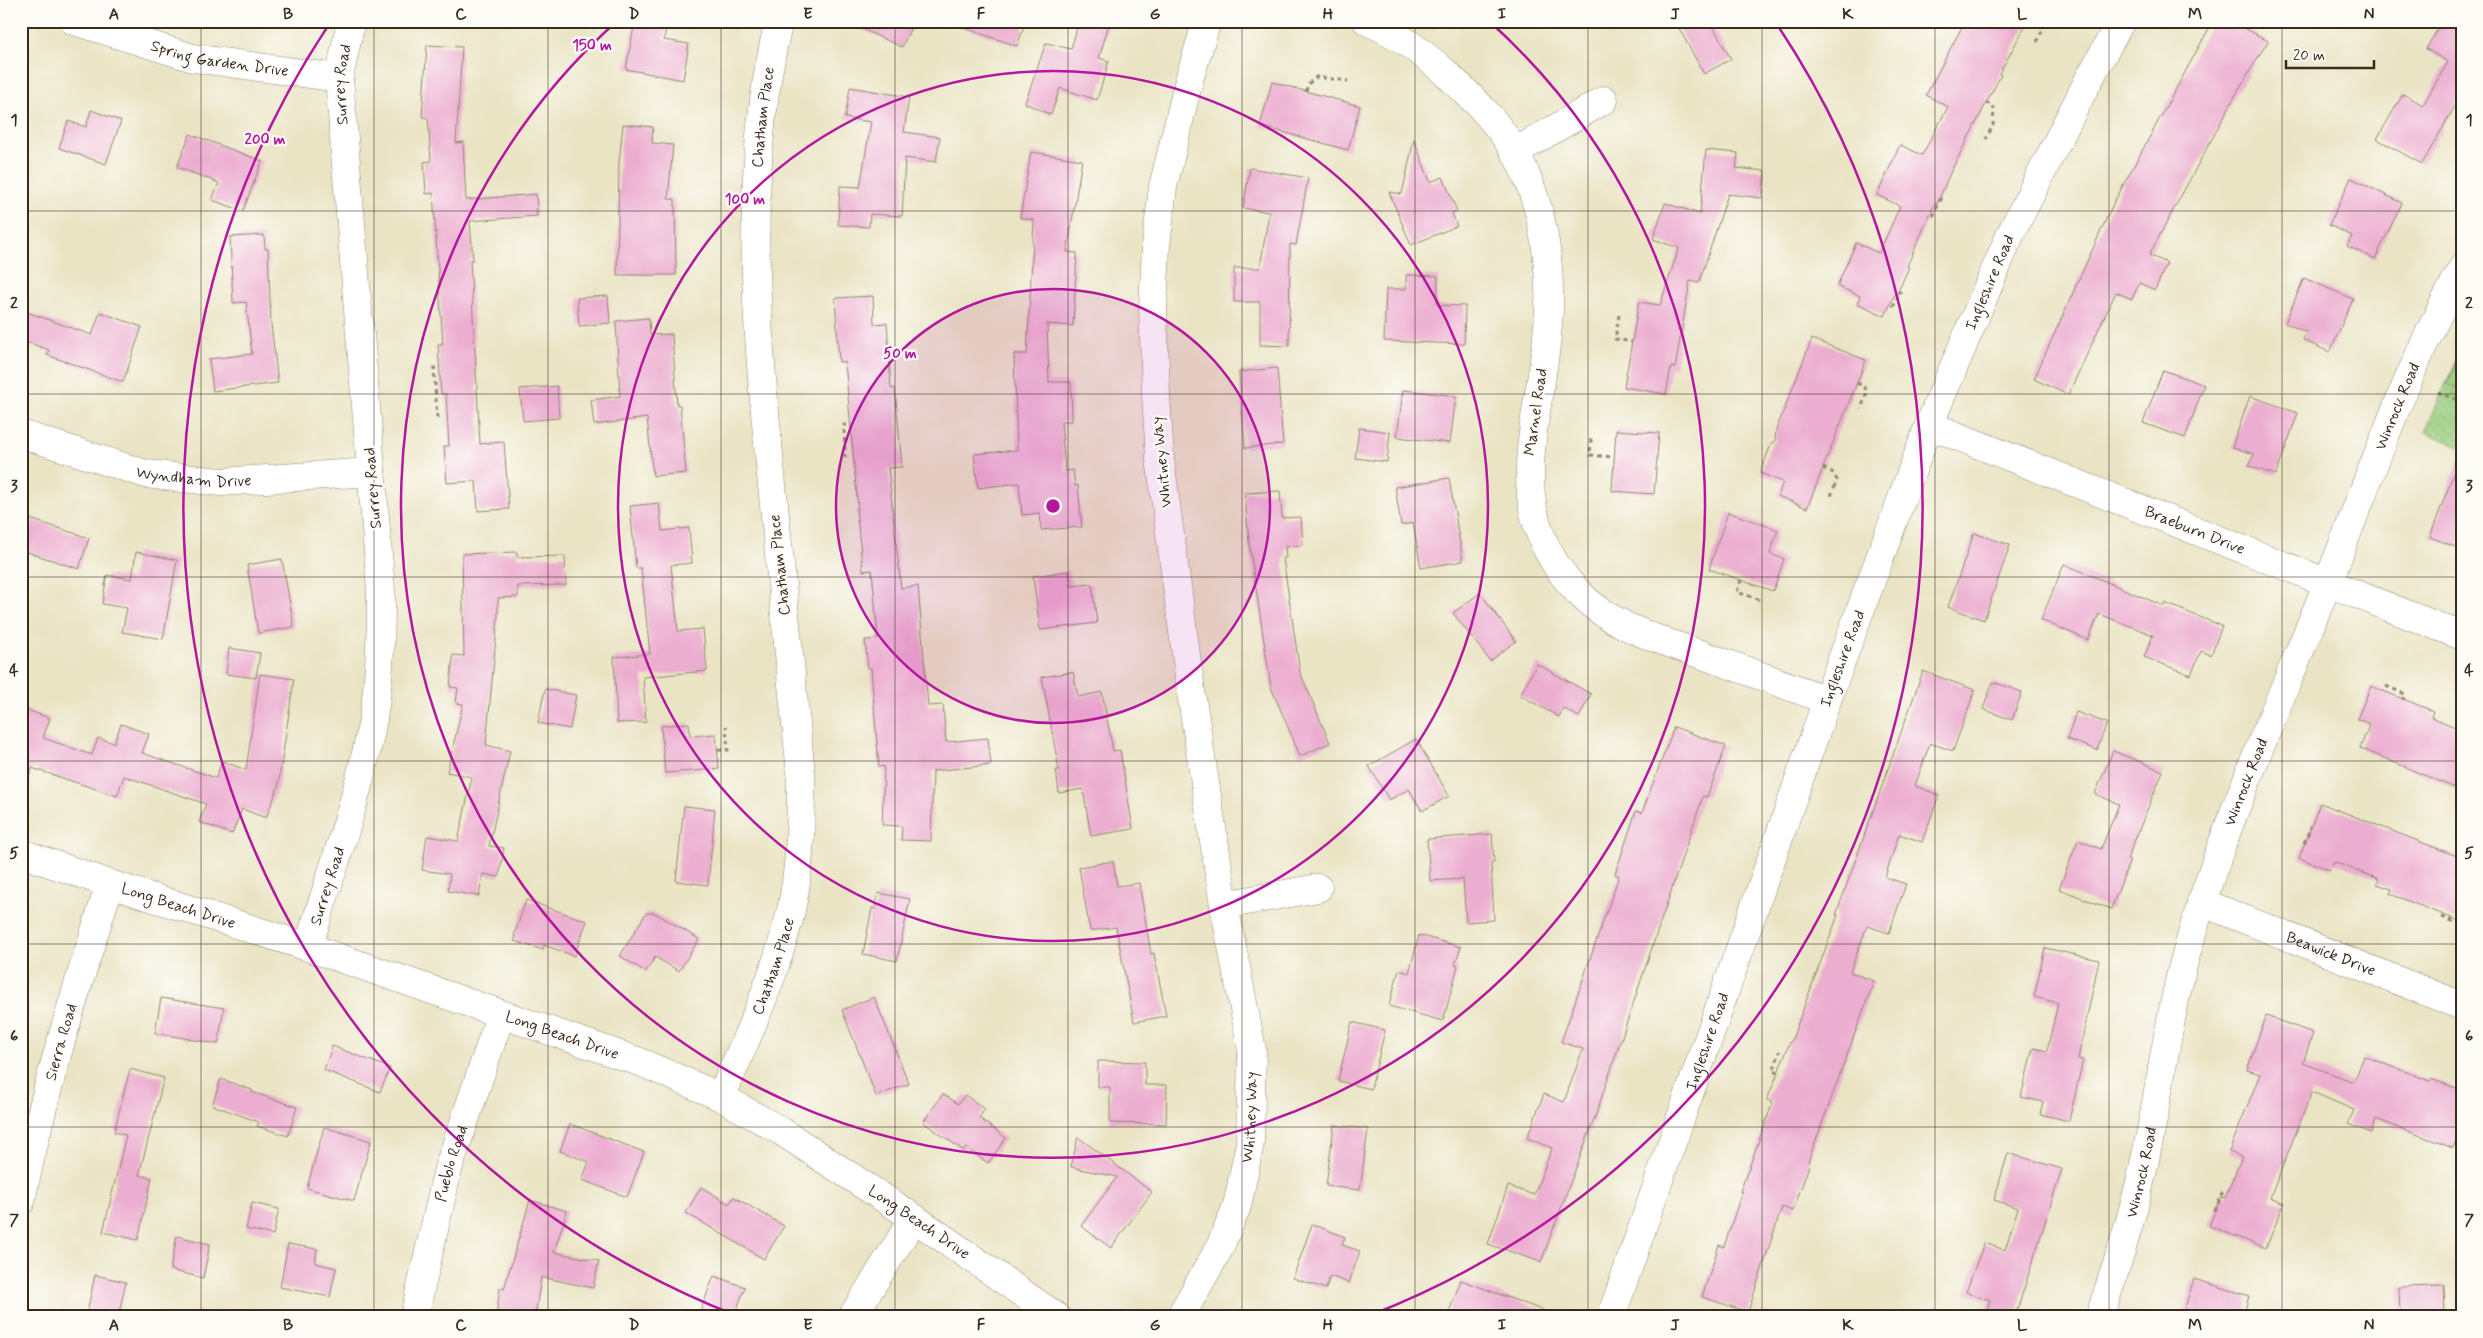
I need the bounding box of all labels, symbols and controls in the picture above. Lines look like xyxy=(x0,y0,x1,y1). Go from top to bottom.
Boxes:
text: A xyxy=(109,4,119,25)
text: B xyxy=(283,4,293,25)
text: C xyxy=(455,4,467,25)
text: D xyxy=(628,4,640,25)
text: E xyxy=(803,4,813,25)
text: F xyxy=(977,4,986,25)
text: G xyxy=(1150,4,1161,25)
text: H xyxy=(1323,4,1334,25)
text: I xyxy=(1498,4,1507,25)
text: J xyxy=(1670,4,1680,25)
text: K xyxy=(1842,4,1854,25)
text: L xyxy=(2017,4,2028,25)
text: M xyxy=(2188,4,2202,25)
text: N xyxy=(2364,4,2374,25)
street label: Spring Garden Drive xyxy=(148,35,290,81)
text: 150 m xyxy=(572,36,612,56)
scale bar xyxy=(2286,38,2373,70)
street label: Surrey Road xyxy=(328,42,356,126)
text: 20 m xyxy=(2293,46,2325,66)
street label: Chatham Place xyxy=(747,65,780,168)
text: 1 xyxy=(10,110,18,131)
text: 1 xyxy=(2465,110,2473,131)
text: 200 m xyxy=(245,130,286,150)
text: 100 m xyxy=(725,190,765,210)
street label: Ingleshire Road xyxy=(1960,231,2019,333)
text: 2 xyxy=(10,293,18,314)
text: 2 xyxy=(2465,293,2473,314)
text: 50 m xyxy=(883,344,917,364)
street label: Winrock Road xyxy=(2370,359,2425,453)
street label: Marnel Road xyxy=(1519,367,1553,457)
street label: Whitney Way xyxy=(1147,415,1177,509)
street label: Surrey Road xyxy=(359,447,387,529)
street label: Wyndham Drive xyxy=(133,461,252,493)
text: 3 xyxy=(10,476,18,497)
text: 3 xyxy=(2465,476,2473,497)
centre of rings xyxy=(1044,497,1062,515)
street label: Braeburn Drive xyxy=(2142,501,2248,560)
street label: Chatham Place xyxy=(764,513,796,617)
street label: Ingleshire Road xyxy=(1815,607,1870,710)
text: 4 xyxy=(9,660,19,681)
text: 4 xyxy=(2464,660,2474,681)
street label: Winrock Road xyxy=(2219,735,2273,829)
text: 5 xyxy=(9,843,19,864)
text: 5 xyxy=(2464,843,2474,864)
street label: Surrey Road xyxy=(305,844,350,928)
street label: Long Beach Drive xyxy=(119,878,238,934)
street label: Chatham Place xyxy=(747,915,799,1018)
street label: Beawick Drive xyxy=(2283,927,2379,981)
street label: Ingleshire Road xyxy=(1681,990,1734,1093)
street label: Sierra Road xyxy=(40,1001,82,1083)
street label: Long Beach Drive xyxy=(503,1006,622,1064)
text: 6 xyxy=(10,1026,18,1047)
text: 6 xyxy=(2465,1026,2473,1047)
street label: Whitney Way xyxy=(1236,1071,1262,1165)
street label: Pueblo Road xyxy=(430,1122,473,1204)
street label: Winrock Road xyxy=(2121,1125,2162,1220)
street label: Long Beach Drive xyxy=(864,1180,974,1264)
text: 7 xyxy=(9,1210,19,1231)
text: 7 xyxy=(2464,1210,2474,1231)
text: A xyxy=(109,1315,119,1336)
text: B xyxy=(283,1315,293,1336)
text: C xyxy=(455,1315,467,1336)
text: D xyxy=(628,1315,640,1336)
text: E xyxy=(803,1315,813,1336)
text: F xyxy=(977,1315,986,1336)
text: G xyxy=(1150,1315,1161,1336)
text: H xyxy=(1323,1315,1334,1336)
text: I xyxy=(1498,1315,1507,1336)
text: J xyxy=(1670,1315,1680,1336)
text: K xyxy=(1842,1315,1854,1336)
text: L xyxy=(2017,1315,2028,1336)
text: M xyxy=(2188,1315,2202,1336)
text: N xyxy=(2364,1315,2374,1336)

